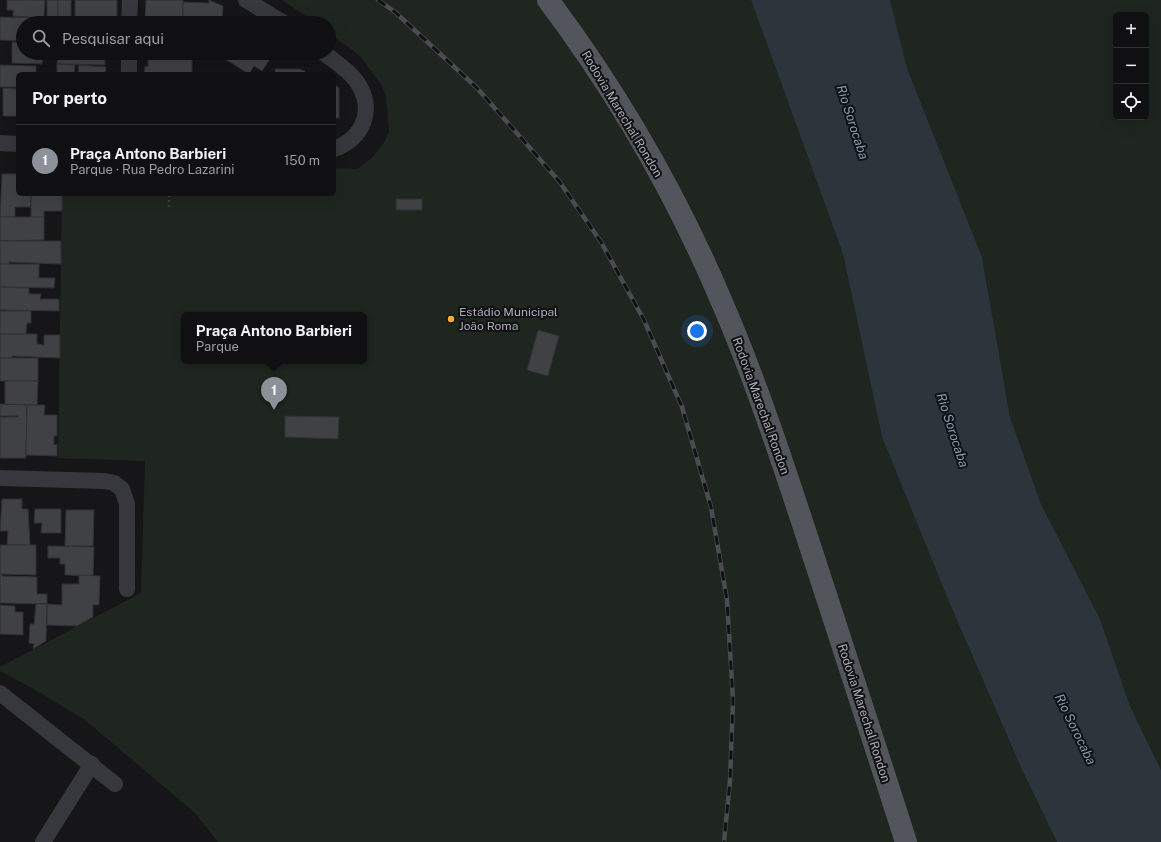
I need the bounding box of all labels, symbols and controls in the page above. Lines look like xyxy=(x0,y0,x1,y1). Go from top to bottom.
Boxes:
map controls xyxy=(1113,12,1149,120)
button: + xyxy=(1113,12,1149,48)
search box xyxy=(16,16,336,60)
icon: search xyxy=(30,27,52,49)
text: Pesquisar aqui xyxy=(62,30,164,47)
street label: Rodovia Marechal Rondon xyxy=(579,48,665,180)
button: − xyxy=(1113,48,1149,84)
water label: Rio Sorocaba xyxy=(833,83,872,161)
button: locate xyxy=(1113,84,1149,120)
text: Por perto xyxy=(32,88,107,108)
text: Praça Antono Barbieri xyxy=(70,145,226,162)
text: 1 xyxy=(42,153,48,168)
text: 150 m xyxy=(284,153,320,168)
text: Parque · Rua Pedro Lazarini xyxy=(70,162,235,177)
place label: Estádio Municipal João Roma xyxy=(459,305,558,333)
popup xyxy=(181,312,367,364)
marker: Estádio Municipal João Roma xyxy=(446,314,456,324)
your location xyxy=(687,321,707,341)
text: Praça Antono Barbieri xyxy=(196,322,352,339)
street label: Rodovia Marechal Rondon xyxy=(730,336,792,476)
text: Parque xyxy=(196,339,239,354)
pin: 1 xyxy=(261,377,287,410)
water label: Rio Sorocaba xyxy=(933,391,972,469)
street label: Rodovia Marechal Rondon xyxy=(835,642,893,784)
water label: Rio Sorocaba xyxy=(1052,691,1099,767)

